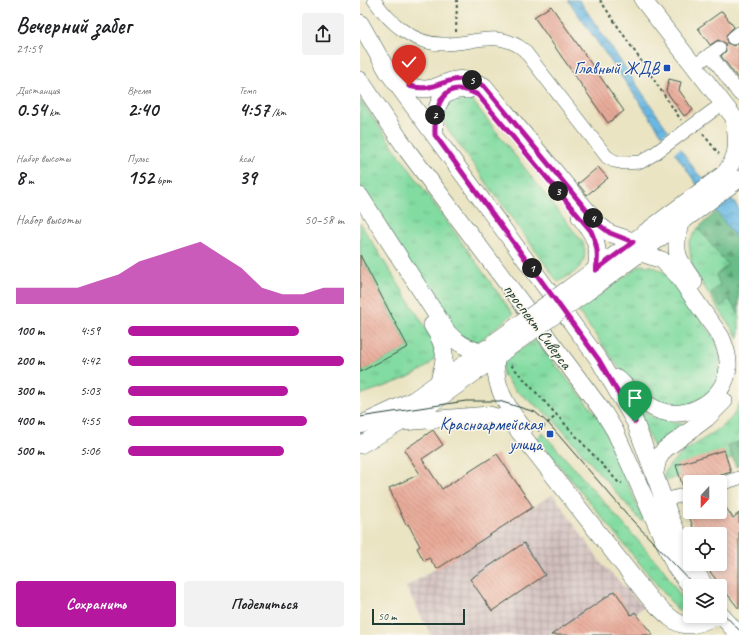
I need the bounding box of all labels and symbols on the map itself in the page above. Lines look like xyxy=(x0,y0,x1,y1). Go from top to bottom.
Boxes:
pin xyxy=(392,45,426,86)
place label: Главный ЖДВ xyxy=(574,58,660,79)
marker: Главный ЖДВ xyxy=(662,63,672,73)
pin: 5 xyxy=(462,70,482,90)
pin: 2 xyxy=(425,105,445,125)
pin: 3 xyxy=(548,181,568,201)
pin: 4 xyxy=(583,208,603,228)
pin: 1 xyxy=(522,258,542,278)
street label: проспект Сиверса xyxy=(499,279,577,374)
pin xyxy=(618,381,652,422)
place label: Красноармейская улица xyxy=(440,414,544,455)
marker: Красноармейская улица xyxy=(545,429,555,439)
north arrow xyxy=(683,475,727,519)
scale bar xyxy=(372,607,465,626)

